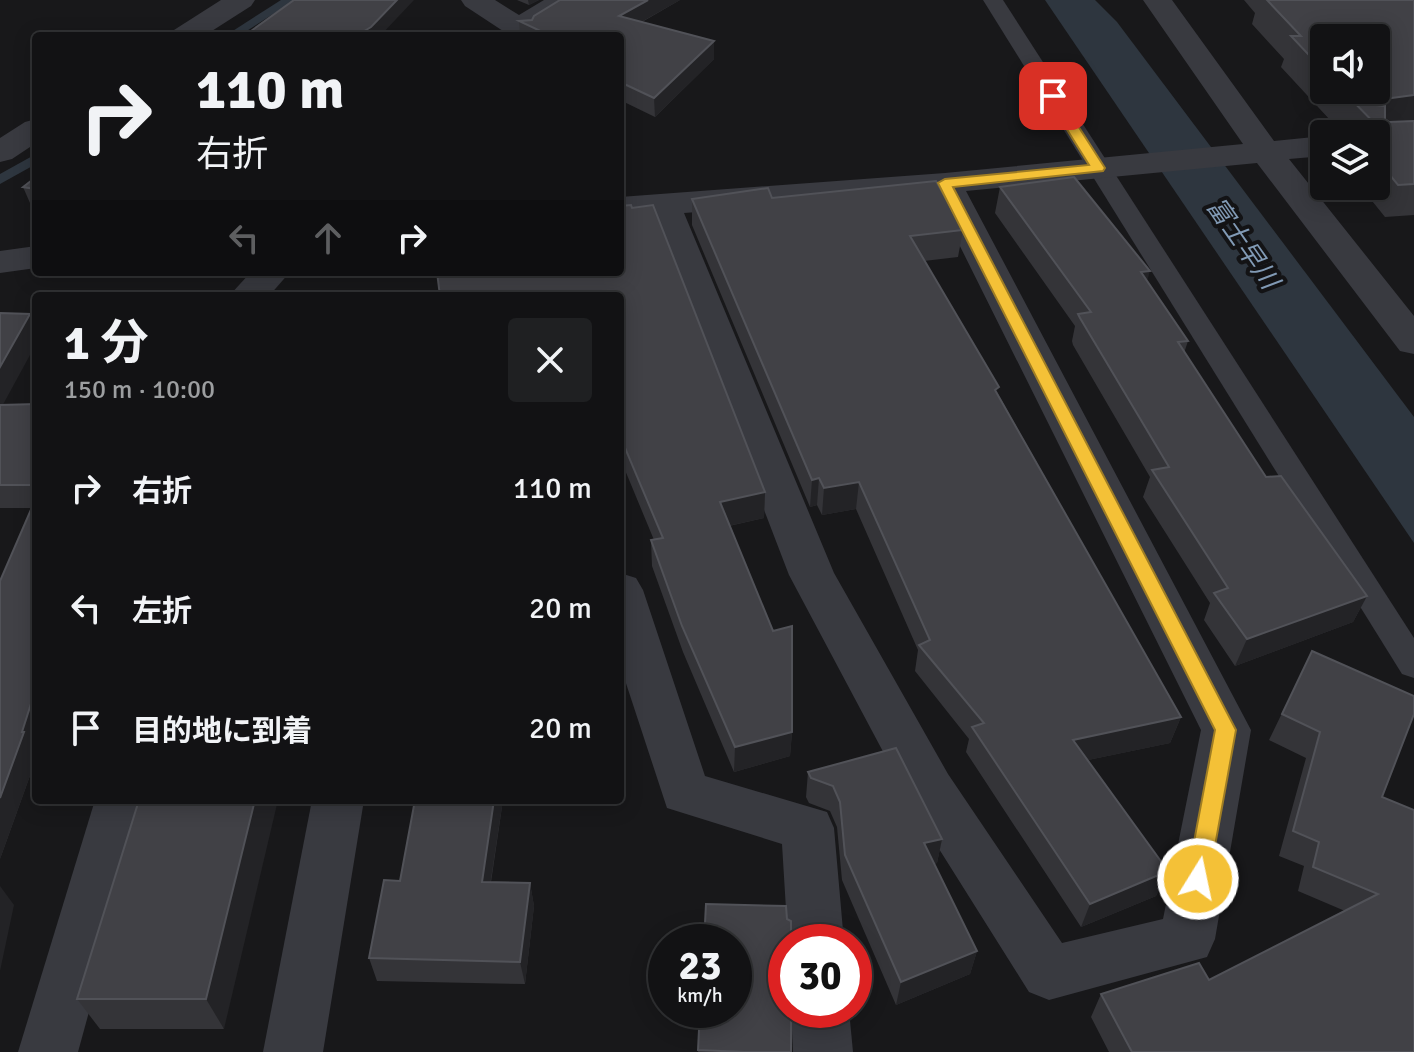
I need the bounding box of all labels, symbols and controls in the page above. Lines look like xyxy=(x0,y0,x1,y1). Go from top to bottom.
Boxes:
map controls xyxy=(1310,24,1390,200)
button: sound xyxy=(1310,24,1390,104)
text: 110 m xyxy=(196,55,344,124)
pin xyxy=(1019,62,1087,130)
icon: right xyxy=(64,64,168,168)
icon: arrive xyxy=(1031,74,1075,118)
button: layers xyxy=(1310,120,1390,200)
text: 右折 xyxy=(196,132,268,177)
water label: 富士早川 xyxy=(1199,192,1287,298)
icon: left xyxy=(222,216,266,260)
icon: ahead xyxy=(306,216,350,260)
icon: right xyxy=(390,216,434,260)
text: 1 分 xyxy=(64,314,148,373)
button: close xyxy=(508,318,592,402)
text: 150 m · 10:00 xyxy=(64,374,215,406)
icon: right xyxy=(64,466,108,510)
text: 110 m xyxy=(513,470,592,507)
text: 右折 xyxy=(132,473,192,510)
icon: left xyxy=(64,586,108,630)
text: 20 m xyxy=(529,590,592,627)
text: 左折 xyxy=(132,593,192,630)
icon: arrive xyxy=(64,706,108,750)
text: 20 m xyxy=(529,710,592,747)
text: 目的地に到着 xyxy=(132,713,312,750)
position arrow xyxy=(1156,837,1240,921)
speed limit sign: 30 xyxy=(768,924,872,1028)
text: 23 xyxy=(678,941,722,991)
text: km/h xyxy=(677,983,723,1008)

